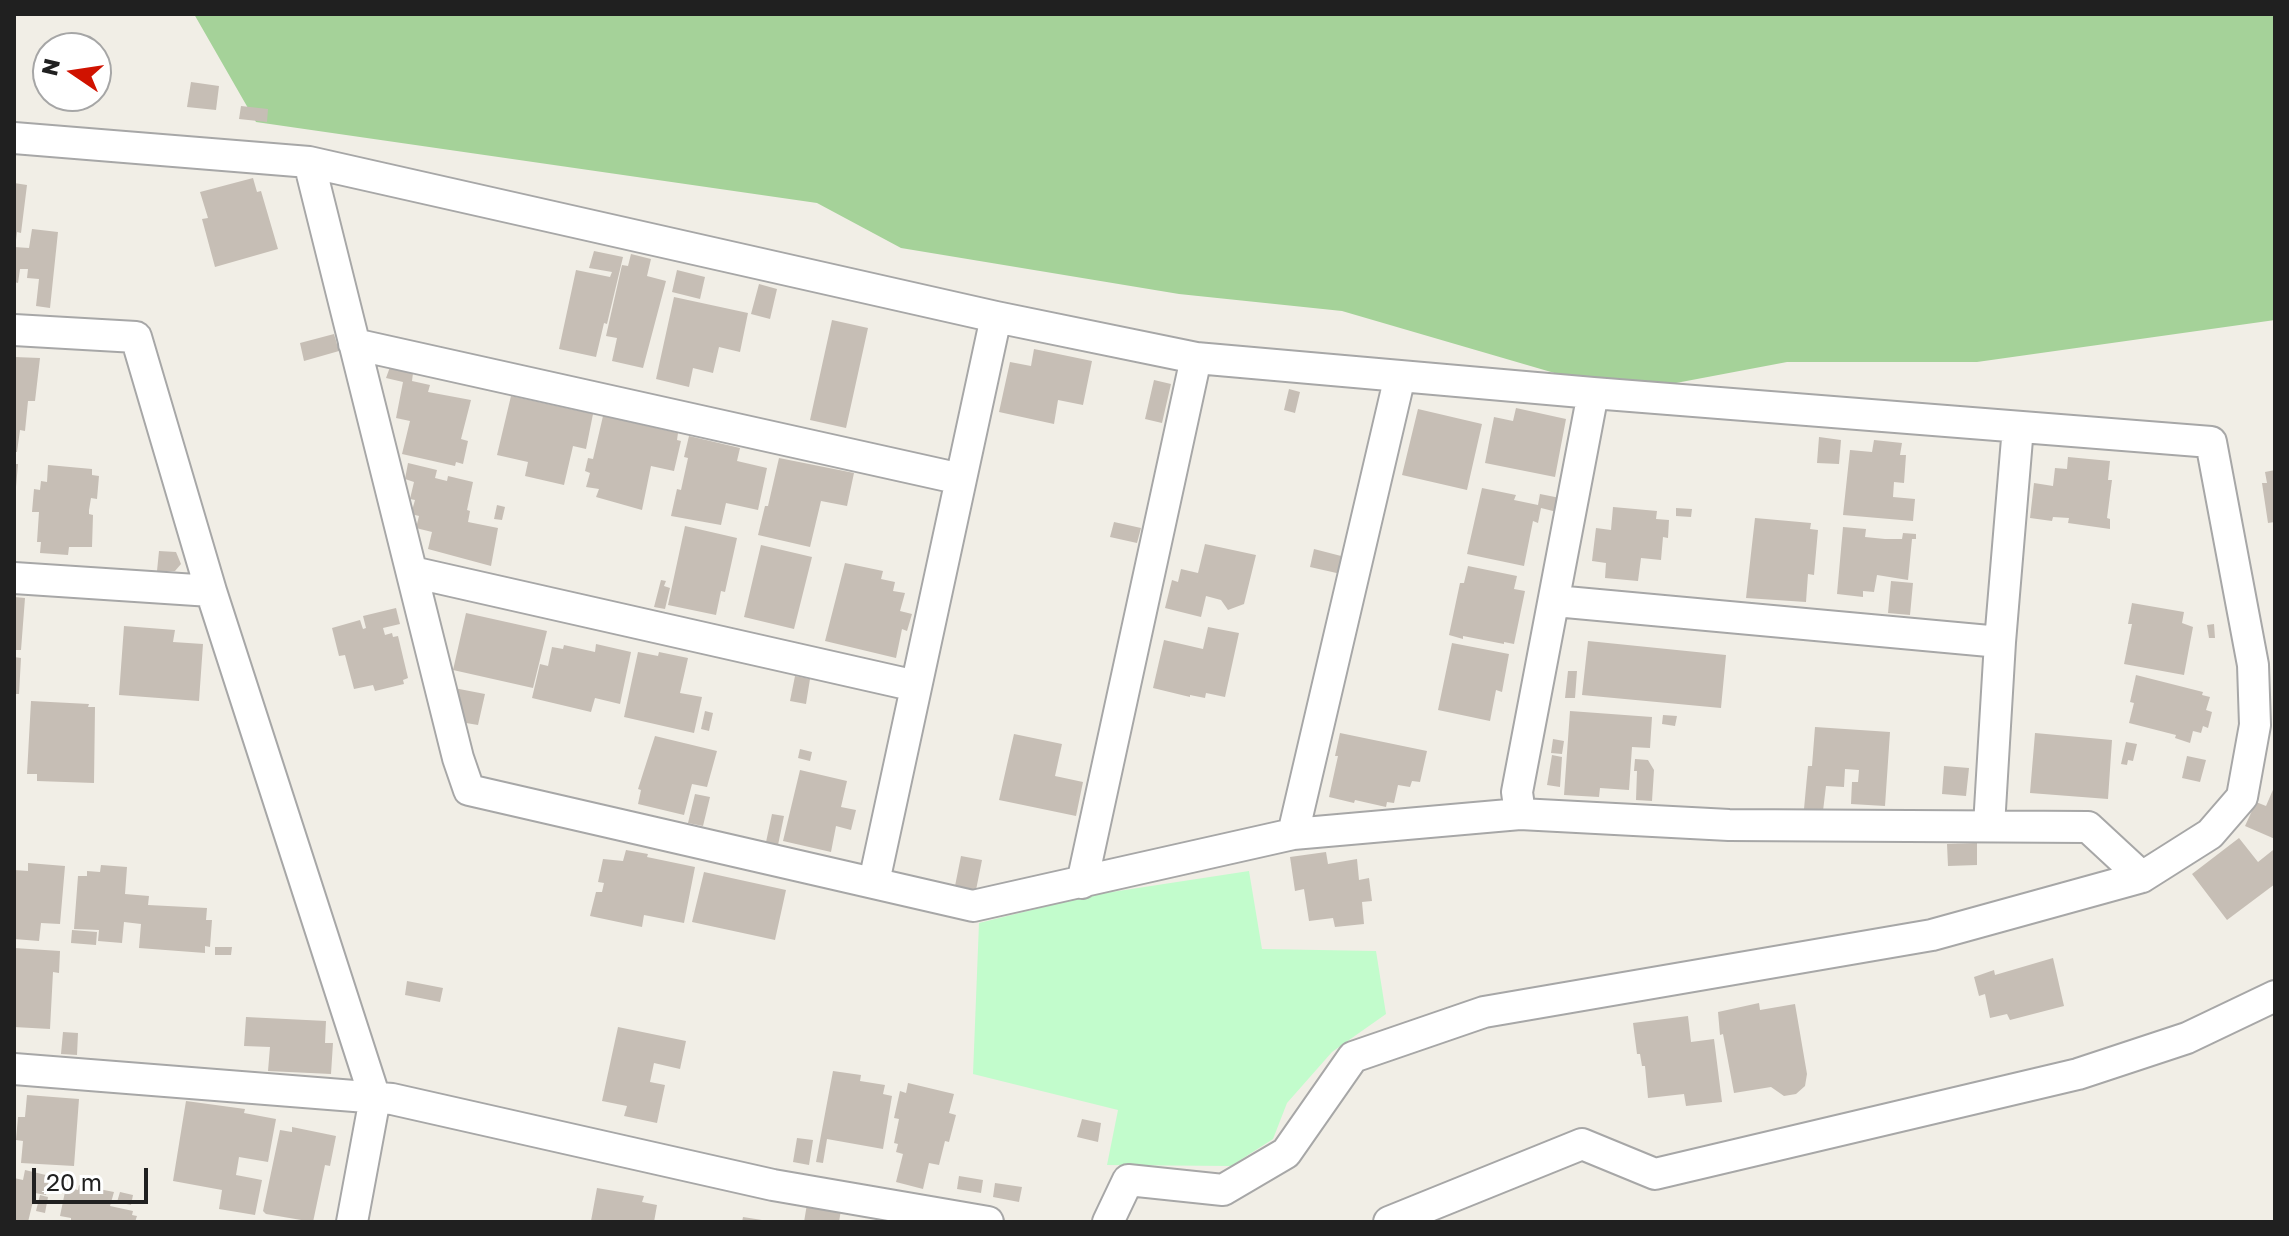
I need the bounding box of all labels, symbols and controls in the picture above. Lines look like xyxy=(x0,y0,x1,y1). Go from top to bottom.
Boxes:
north arrow xyxy=(32,32,112,112)
text: N xyxy=(35,56,65,78)
scale bar xyxy=(36,1152,152,1202)
text: 20 m xyxy=(46,1167,102,1196)

